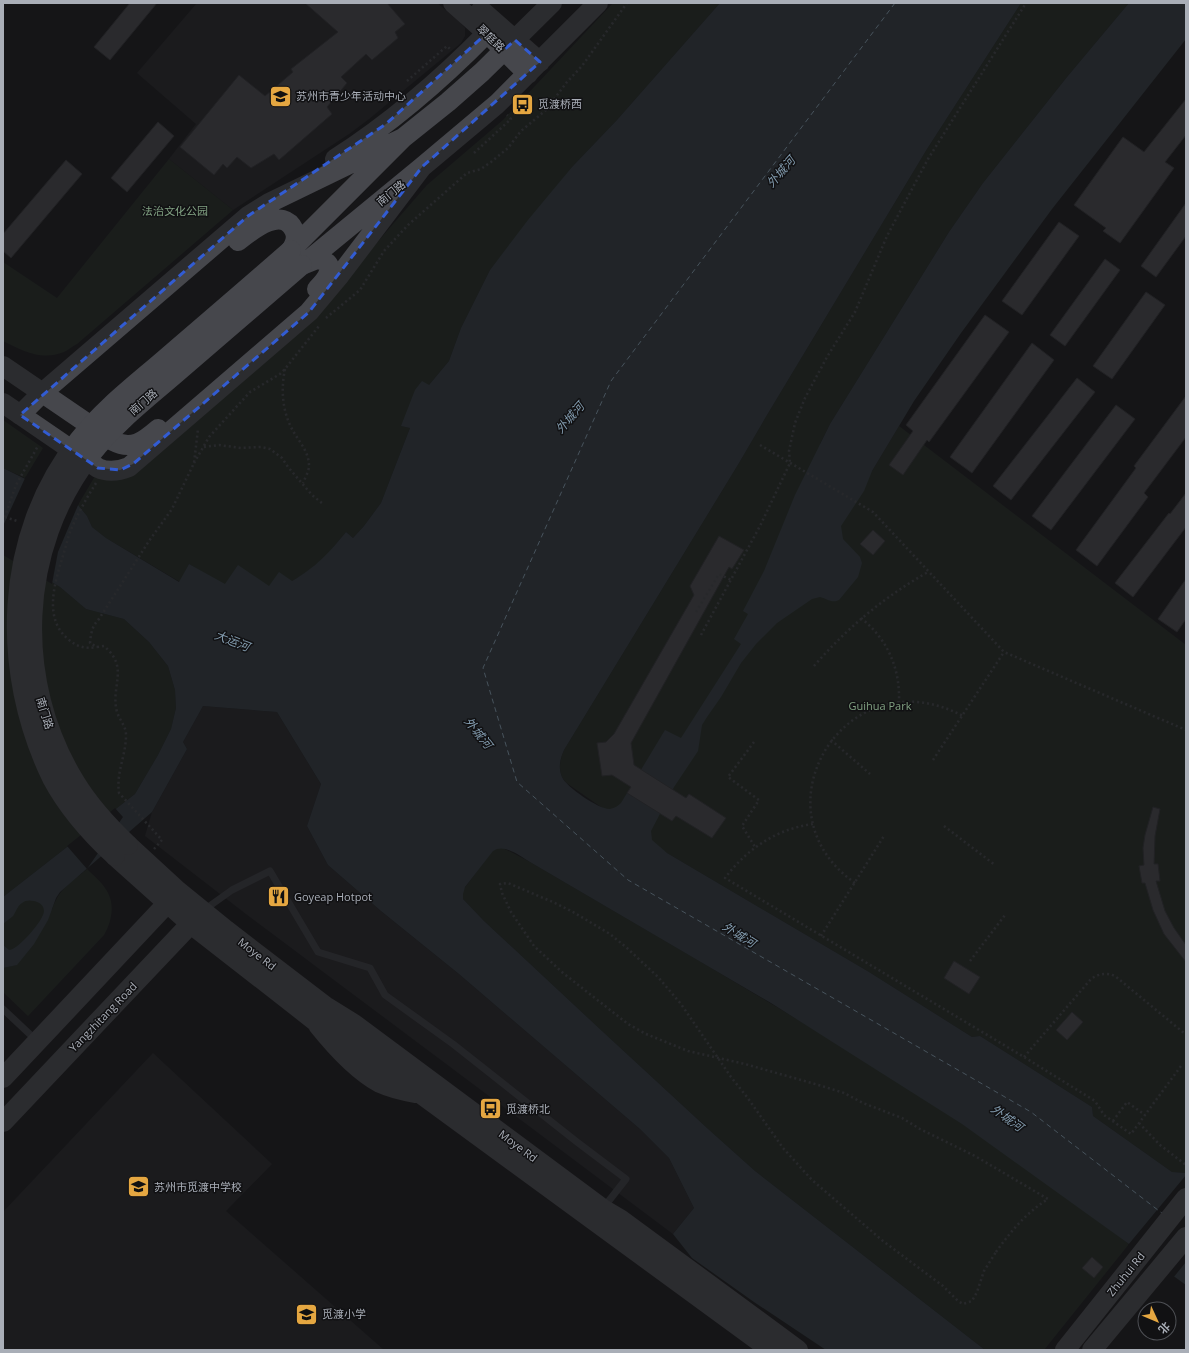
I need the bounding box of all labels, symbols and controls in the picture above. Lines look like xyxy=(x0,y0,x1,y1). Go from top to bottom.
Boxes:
street label: 翠庭路 xyxy=(474,21,508,54)
school or university icon: 苏州市青少年活动中心 xyxy=(267,83,293,109)
place label: 苏州市青少年活动中心 xyxy=(296,88,406,103)
bus stop icon: 觅渡桥西 xyxy=(509,91,535,117)
place label: 觅渡桥西 xyxy=(538,96,582,111)
water label: 外城河 xyxy=(762,151,800,191)
street label: 南门路 xyxy=(373,176,408,209)
park label: 法治文化公园 xyxy=(142,203,208,218)
street label: 南门路 xyxy=(125,385,160,418)
water label: 外城河 xyxy=(551,397,589,437)
water label: 大运河 xyxy=(212,626,254,656)
street label: 南门路 xyxy=(33,695,57,731)
park label: Guihua Park xyxy=(849,698,912,713)
water label: 外城河 xyxy=(460,713,498,754)
restaurant icon: Goyeap Hotpot xyxy=(266,884,292,910)
place label: Goyeap Hotpot xyxy=(294,889,372,904)
water label: 外城河 xyxy=(719,918,761,952)
street label: Moye Rd xyxy=(235,934,279,973)
street label: Yangzhitang Road xyxy=(65,979,140,1055)
bus stop icon: 觅渡桥北 xyxy=(477,1096,503,1122)
water label: 外城河 xyxy=(988,1100,1028,1136)
place label: 觅渡桥北 xyxy=(506,1101,550,1116)
street label: Moye Rd xyxy=(496,1126,541,1165)
school or university icon: 苏州市觅渡中学校 xyxy=(125,1174,151,1200)
place label: 苏州市觅渡中学校 xyxy=(154,1179,242,1194)
street label: Zhuhui Rd xyxy=(1103,1249,1148,1299)
school or university icon: 觅渡小学 xyxy=(293,1301,319,1327)
north arrow xyxy=(1137,1301,1177,1341)
place label: 觅渡小学 xyxy=(322,1306,366,1321)
text: 北 xyxy=(1155,1319,1174,1337)

